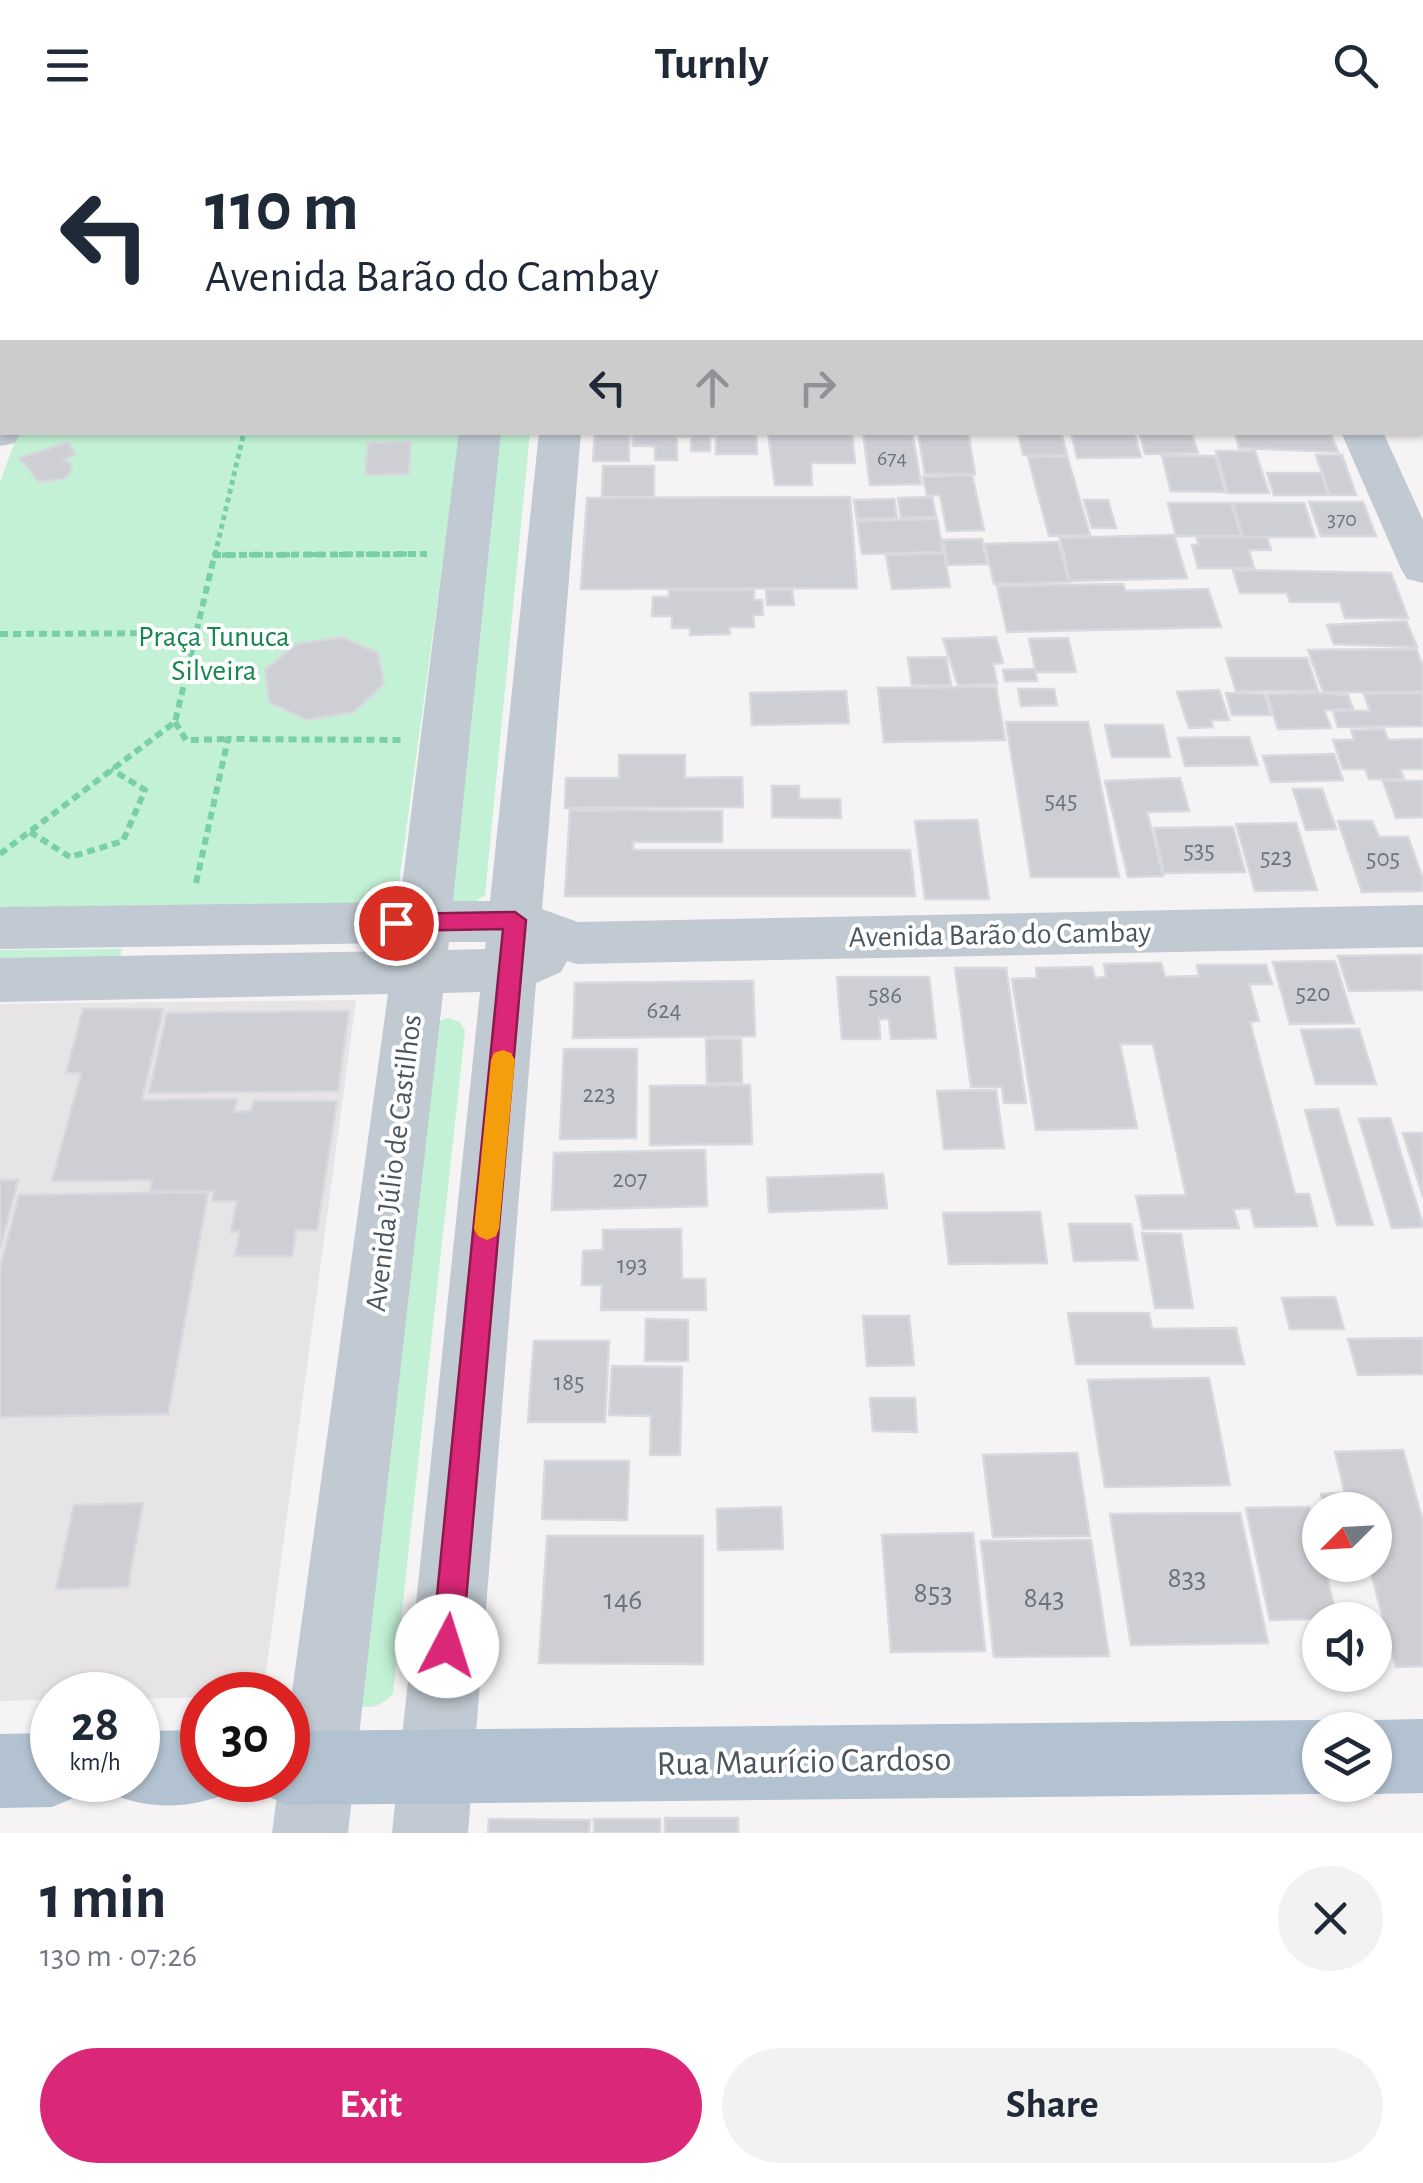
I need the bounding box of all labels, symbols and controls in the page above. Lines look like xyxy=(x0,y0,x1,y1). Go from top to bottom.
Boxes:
icon: menu xyxy=(40,38,95,93)
icon: search xyxy=(1328,38,1383,93)
text: Turnly xyxy=(654,42,769,87)
icon: left xyxy=(40,170,170,300)
text: 110 m xyxy=(205,173,359,243)
text: Avenida Barão do Cambay xyxy=(205,255,659,300)
icon: left xyxy=(580,360,635,415)
icon: ahead xyxy=(685,360,740,415)
icon: right xyxy=(790,360,845,415)
house number: 674 xyxy=(877,447,907,469)
house number: 370 xyxy=(1327,508,1357,530)
park label: Praça Tunuca Silveira xyxy=(138,622,290,686)
house number: 545 xyxy=(1045,788,1077,813)
house number: 535 xyxy=(1183,838,1215,863)
house number: 523 xyxy=(1260,845,1292,870)
house number: 505 xyxy=(1366,846,1400,871)
pin xyxy=(354,881,439,966)
icon: arrive xyxy=(369,896,424,951)
street label: Avenida Barão do Cambay xyxy=(848,917,1152,953)
house number: 520 xyxy=(1295,981,1331,1006)
house number: 586 xyxy=(868,983,902,1008)
house number: 624 xyxy=(646,998,682,1023)
street label: Avenida Júlio de Castilhos xyxy=(361,1013,427,1313)
house number: 223 xyxy=(582,1082,616,1107)
house number: 207 xyxy=(612,1167,648,1192)
house number: 193 xyxy=(617,1253,647,1278)
house number: 185 xyxy=(554,1370,584,1395)
north arrow xyxy=(1302,1492,1392,1582)
map controls xyxy=(1302,1492,1392,1802)
house number: 833 xyxy=(1168,1563,1206,1593)
house number: 853 xyxy=(913,1578,953,1608)
house number: 843 xyxy=(1023,1583,1065,1613)
house number: 146 xyxy=(604,1585,642,1615)
position arrow xyxy=(395,1594,499,1698)
button: sound xyxy=(1302,1602,1392,1692)
speed limit sign: 30 xyxy=(180,1672,310,1802)
text: 28 xyxy=(71,1700,119,1750)
button: layers xyxy=(1302,1712,1392,1802)
street label: Rua Maurício Cardoso xyxy=(656,1742,952,1782)
text: km/h xyxy=(69,1750,121,1775)
button: close xyxy=(1278,1866,1383,1971)
text: 1 min xyxy=(40,1869,166,1929)
text: 130 m · 07:26 xyxy=(40,1940,197,1972)
button: Exit xyxy=(40,2048,702,2163)
button: Share xyxy=(722,2048,1383,2163)

